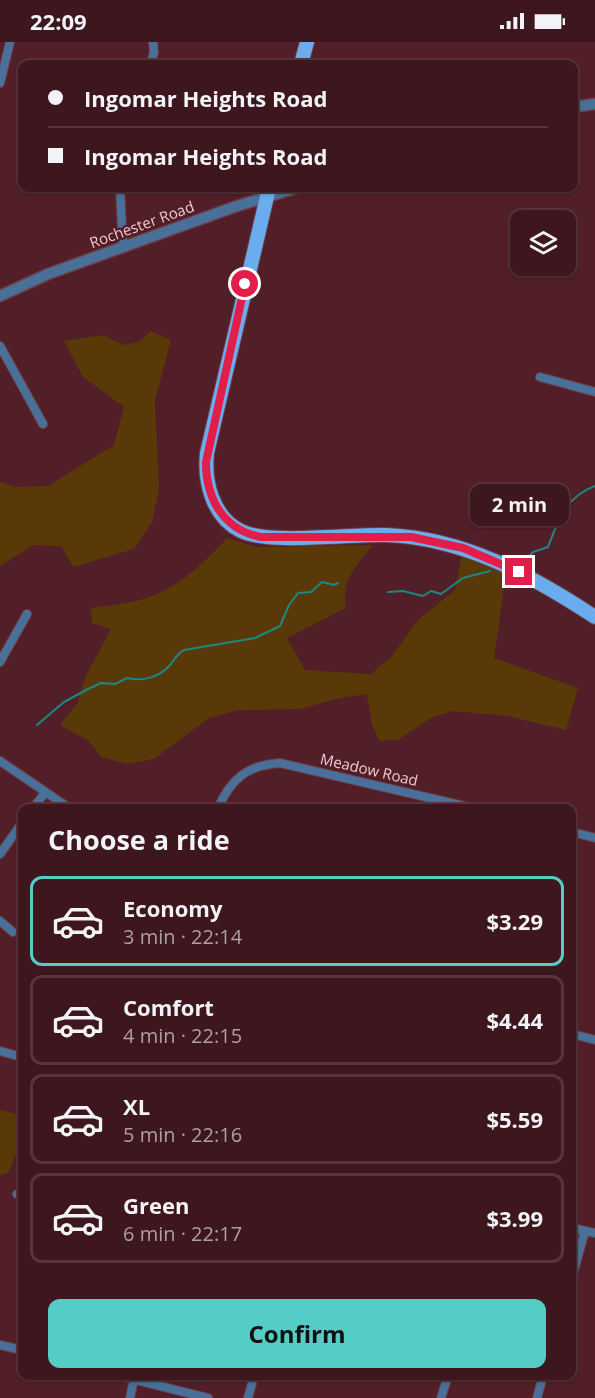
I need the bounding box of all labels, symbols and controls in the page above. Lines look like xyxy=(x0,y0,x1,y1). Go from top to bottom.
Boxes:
text: 22:09 xyxy=(30,6,87,36)
text: Ingomar Heights Road xyxy=(84,83,327,113)
text: Ingomar Heights Road xyxy=(84,141,327,171)
street label: Rochester Road xyxy=(87,196,197,252)
map controls xyxy=(510,210,576,276)
button: layers xyxy=(510,210,576,276)
route start xyxy=(231,270,258,297)
callout: 2 min xyxy=(470,485,568,527)
text: 2 min xyxy=(492,491,547,518)
route end xyxy=(505,558,532,585)
street label: Meadow Road xyxy=(318,748,420,790)
text: Choose a ride xyxy=(48,821,230,858)
text: Economy xyxy=(123,893,222,923)
icon: car xyxy=(51,894,105,948)
text: $3.29 xyxy=(486,906,543,936)
text: 3 min · 22:14 xyxy=(123,923,242,950)
text: Comfort xyxy=(123,992,214,1022)
icon: car xyxy=(51,993,105,1047)
text: $4.44 xyxy=(486,1005,543,1035)
text: 4 min · 22:15 xyxy=(123,1022,242,1049)
text: XL xyxy=(123,1091,150,1121)
icon: car xyxy=(51,1092,105,1146)
text: $5.59 xyxy=(486,1104,543,1134)
text: 5 min · 22:16 xyxy=(123,1121,242,1148)
text: Green xyxy=(123,1190,189,1220)
icon: car xyxy=(51,1191,105,1245)
text: $3.99 xyxy=(486,1203,543,1233)
text: 6 min · 22:17 xyxy=(123,1220,242,1247)
button: Confirm xyxy=(48,1299,546,1368)

